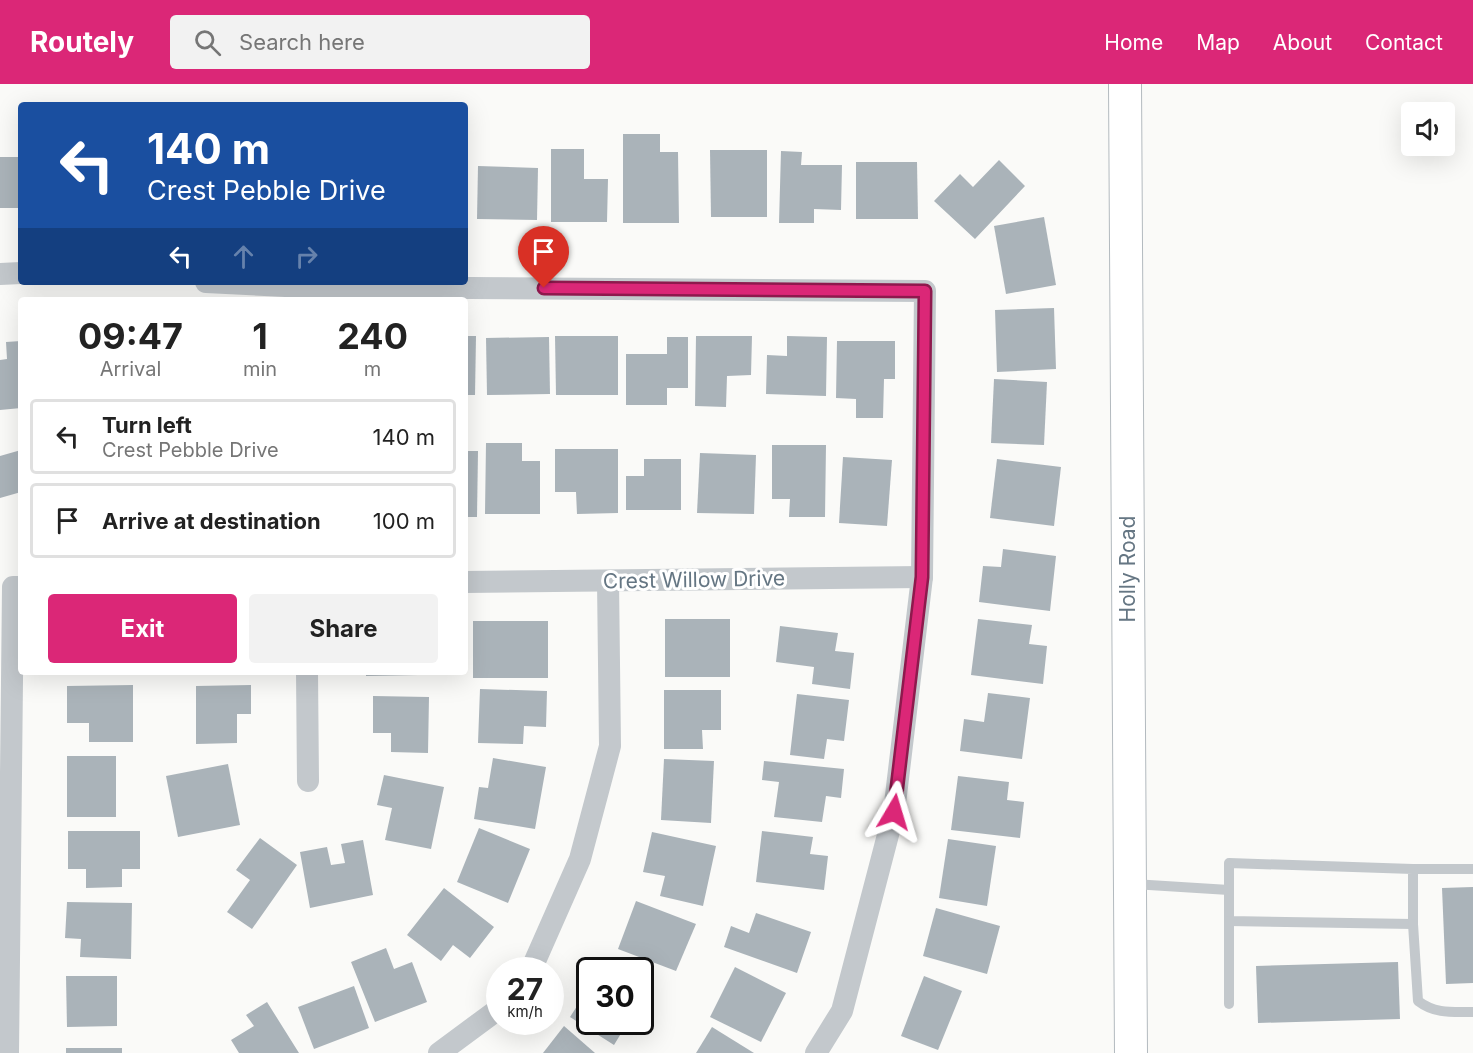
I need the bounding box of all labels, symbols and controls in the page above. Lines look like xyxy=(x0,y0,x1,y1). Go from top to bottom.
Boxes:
search box xyxy=(170,15,590,69)
text: Routely xyxy=(30,25,134,59)
icon: search xyxy=(191,26,224,59)
text: Search here xyxy=(239,29,365,55)
text: Home xyxy=(1104,30,1163,55)
text: Map xyxy=(1196,30,1240,55)
text: About xyxy=(1273,30,1332,55)
text: Contact xyxy=(1365,30,1443,55)
map controls xyxy=(1401,102,1455,156)
button: sound xyxy=(1401,102,1455,156)
text: 140 m xyxy=(147,123,270,174)
icon: left xyxy=(48,126,126,204)
text: Crest Pebble Drive xyxy=(147,174,386,207)
pin xyxy=(518,226,569,288)
icon: arrive xyxy=(527,235,560,268)
icon: left xyxy=(164,240,197,273)
icon: ahead xyxy=(227,240,260,273)
icon: right xyxy=(290,240,323,273)
text: 09:47 xyxy=(78,314,183,358)
text: 1 xyxy=(252,314,268,358)
text: 240 xyxy=(337,314,408,358)
text: Arrival xyxy=(100,357,161,381)
text: min xyxy=(243,357,277,381)
text: m xyxy=(364,357,381,381)
text: Turn left xyxy=(102,412,192,438)
icon: left xyxy=(51,420,84,453)
text: 140 m xyxy=(373,424,435,450)
text: Crest Pebble Drive xyxy=(102,438,279,462)
icon: arrive xyxy=(51,504,84,537)
text: Arrive at destination xyxy=(102,508,321,534)
text: 100 m xyxy=(373,508,435,534)
street label: Holly Road xyxy=(1115,516,1140,622)
street label: Crest Willow Drive xyxy=(603,565,785,594)
button: Exit xyxy=(48,594,237,663)
button: Share xyxy=(249,594,438,663)
position arrow xyxy=(862,780,926,844)
speed limit sign: 30 xyxy=(576,957,654,1035)
text: 27 xyxy=(507,971,543,1007)
text: km/h xyxy=(507,1002,543,1021)

